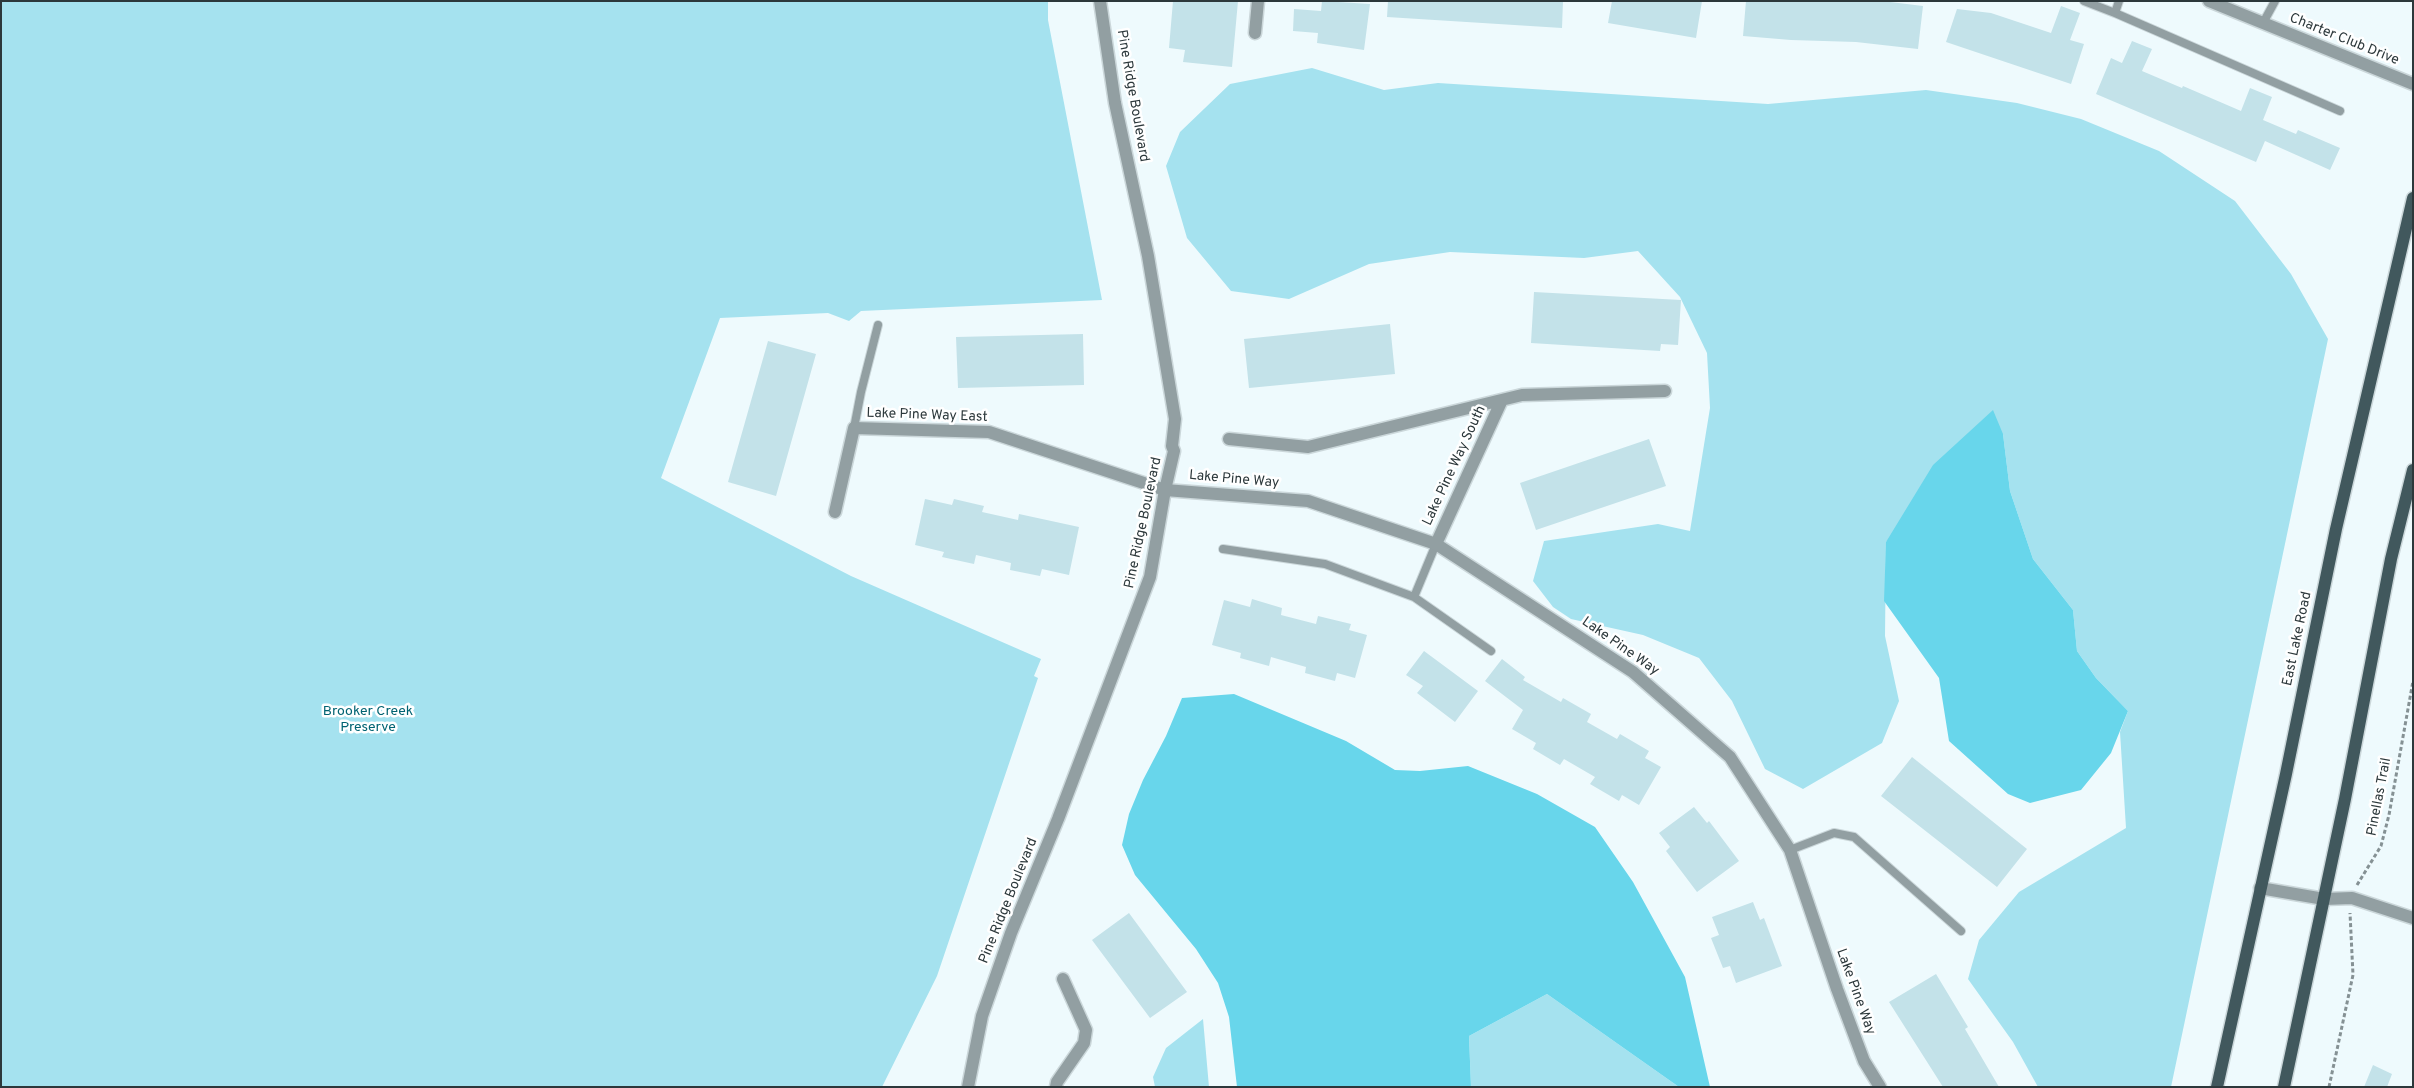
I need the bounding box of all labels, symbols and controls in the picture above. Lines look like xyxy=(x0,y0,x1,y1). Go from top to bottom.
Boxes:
street label: Charter Club Drive xyxy=(2287,10,2401,70)
street label: Pine Ridge Boulevard xyxy=(1112,29,1152,163)
street label: Lake Pine Way South xyxy=(1420,403,1490,529)
street label: Lake Pine Way East xyxy=(866,405,988,427)
street label: Pine Ridge Boulevard xyxy=(1122,456,1166,590)
street label: Lake Pine Way xyxy=(1188,468,1280,492)
street label: East Lake Road xyxy=(2280,590,2316,688)
street label: Lake Pine Way xyxy=(1578,614,1662,680)
park label: Brooker Creek Preserve xyxy=(323,704,413,736)
street label: Pinellas Trail xyxy=(2364,757,2396,837)
street label: Pine Ridge Boulevard xyxy=(976,836,1042,966)
street label: Lake Pine Way xyxy=(1832,947,1878,1037)

